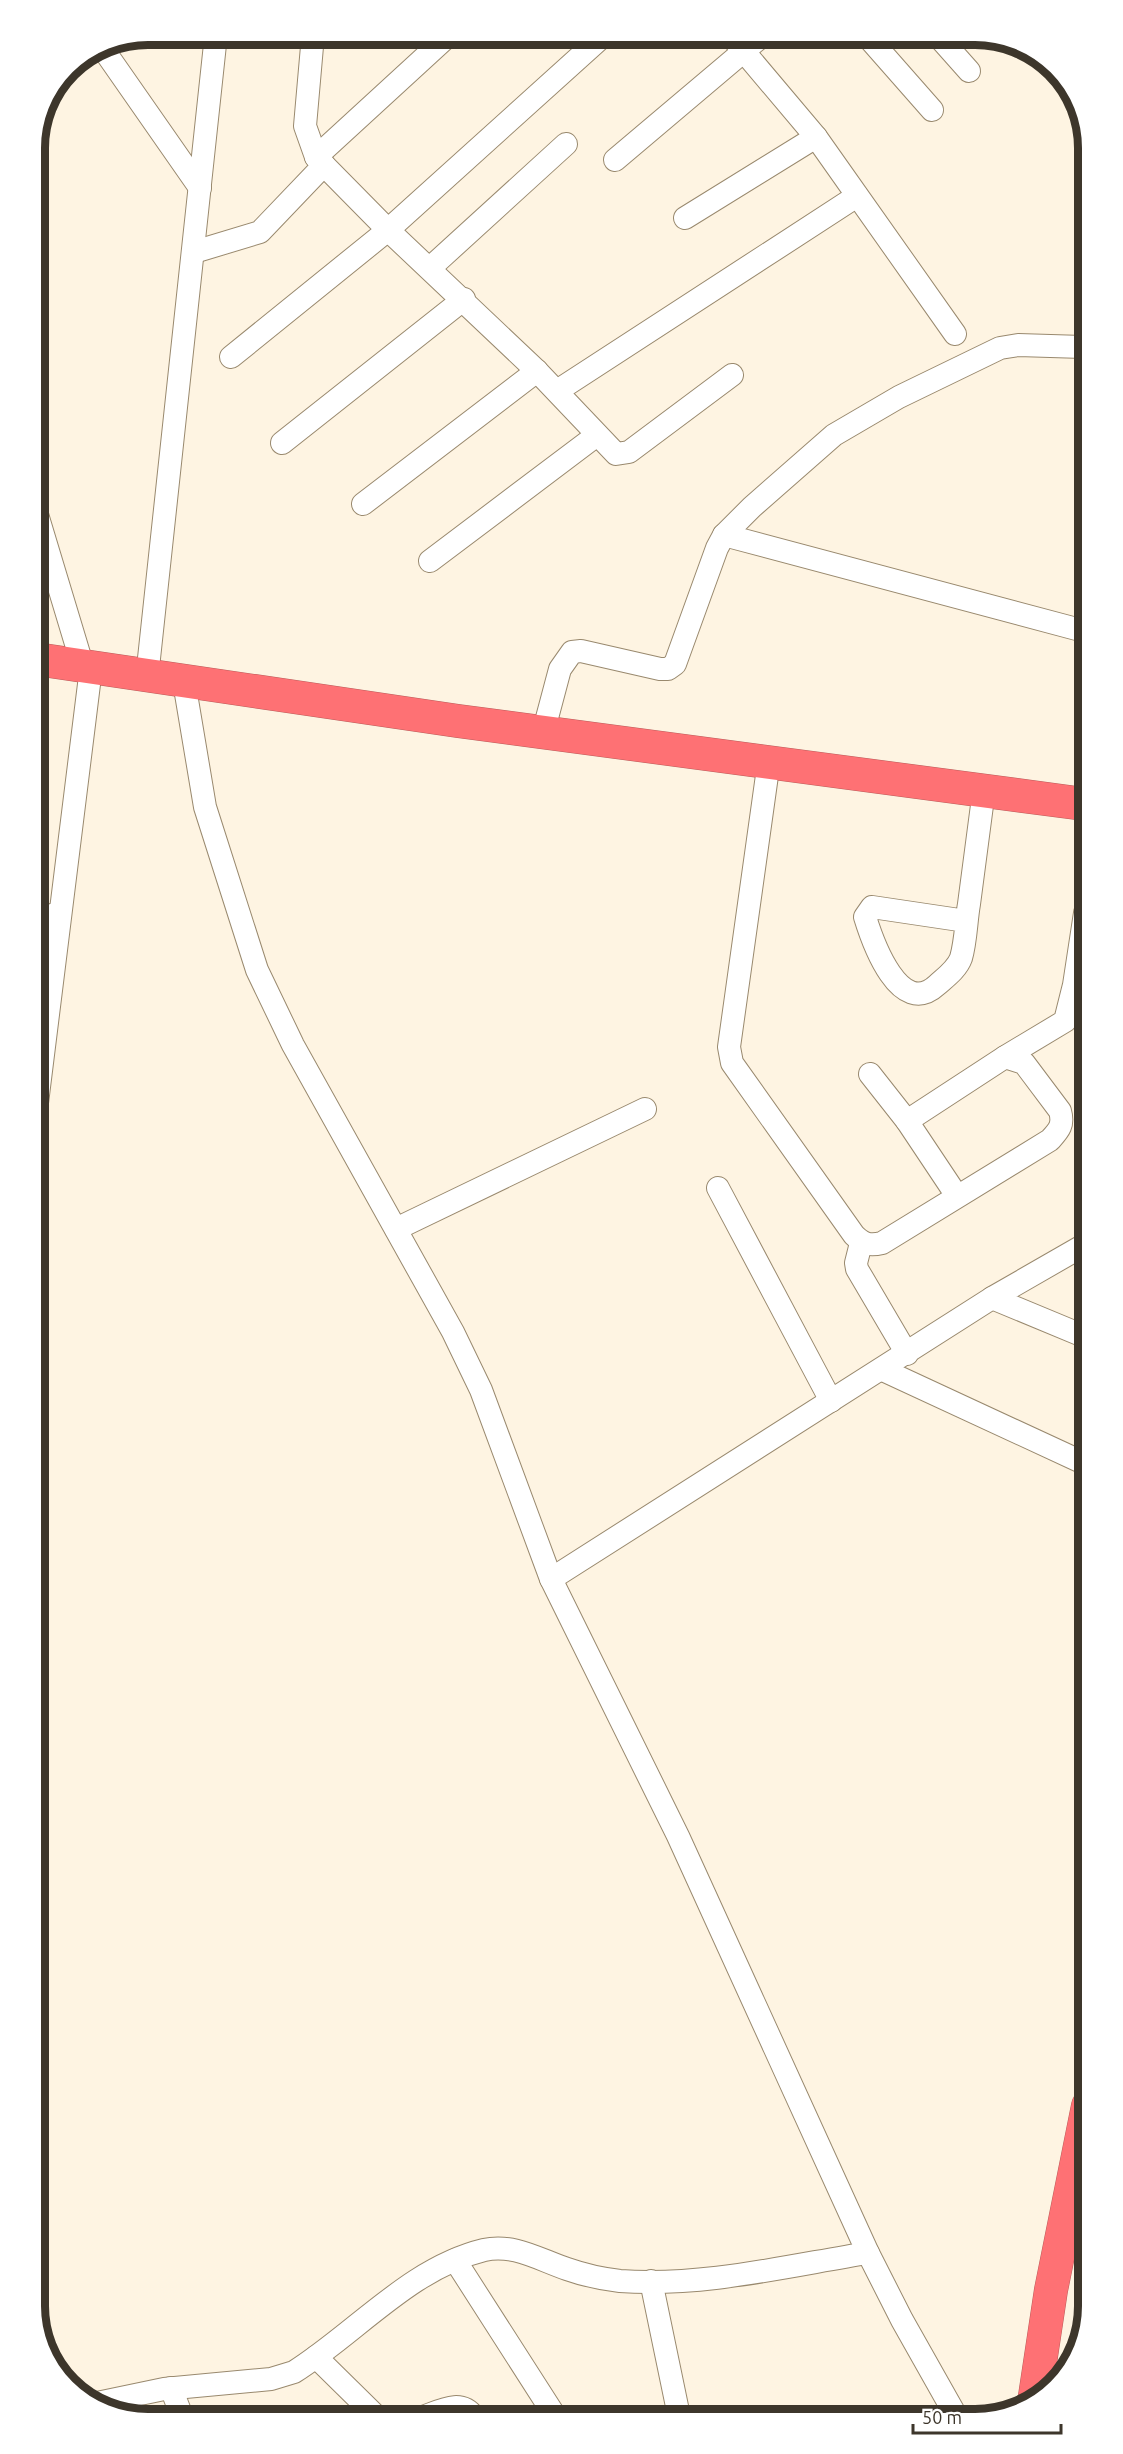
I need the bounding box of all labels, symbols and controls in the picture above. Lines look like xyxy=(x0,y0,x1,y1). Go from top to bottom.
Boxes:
scale bar xyxy=(913,2397,1062,2435)
text: 50 m xyxy=(922,2407,962,2427)

